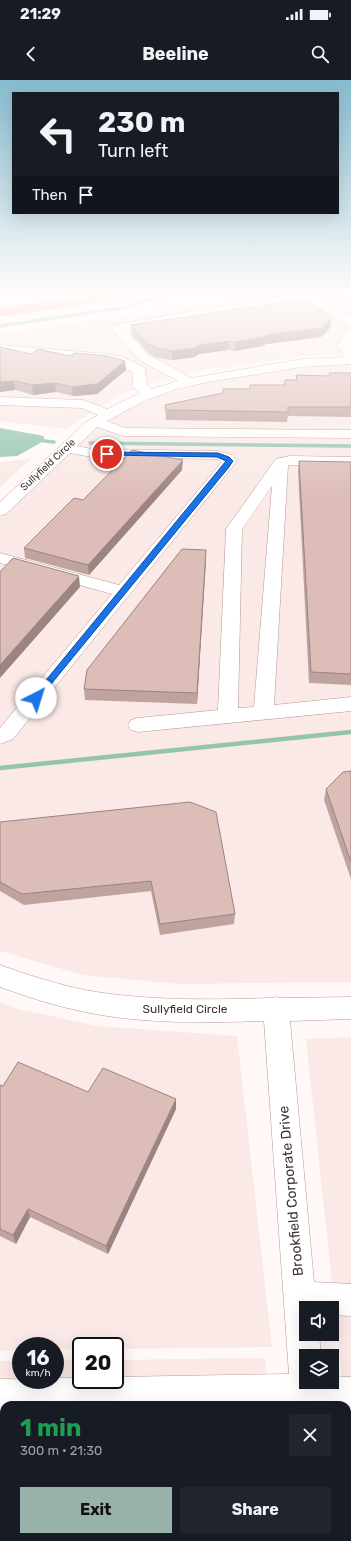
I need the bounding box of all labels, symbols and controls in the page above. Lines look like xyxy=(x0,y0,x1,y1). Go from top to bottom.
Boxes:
text: 21:29 xyxy=(20,5,61,23)
icon: back xyxy=(20,43,42,65)
text: Beeline xyxy=(142,43,209,65)
icon: search xyxy=(309,43,331,65)
text: 230 m xyxy=(98,106,185,139)
icon: left xyxy=(32,108,84,160)
text: Turn left xyxy=(98,140,168,162)
icon: arrive xyxy=(75,184,97,206)
text: Then xyxy=(32,186,67,204)
street label: Sullyfield Circle xyxy=(18,436,78,494)
pin xyxy=(90,437,124,471)
icon: arrive xyxy=(96,443,118,465)
position arrow xyxy=(15,677,57,719)
street label: Sullyfield Circle xyxy=(142,1002,228,1016)
street label: Brookfield Corporate Drive xyxy=(275,1105,307,1277)
map controls xyxy=(299,1301,339,1389)
button: sound xyxy=(299,1301,339,1341)
speed limit sign: 20 xyxy=(72,1337,124,1389)
text: 16 xyxy=(27,1346,49,1370)
button: layers xyxy=(299,1349,339,1389)
text: km/h xyxy=(26,1367,50,1379)
text: 1 min xyxy=(20,1414,81,1442)
button: close xyxy=(289,1414,331,1456)
text: 300 m · 21:30 xyxy=(20,1443,102,1458)
button: Exit xyxy=(20,1487,172,1533)
button: Share xyxy=(180,1487,331,1533)

